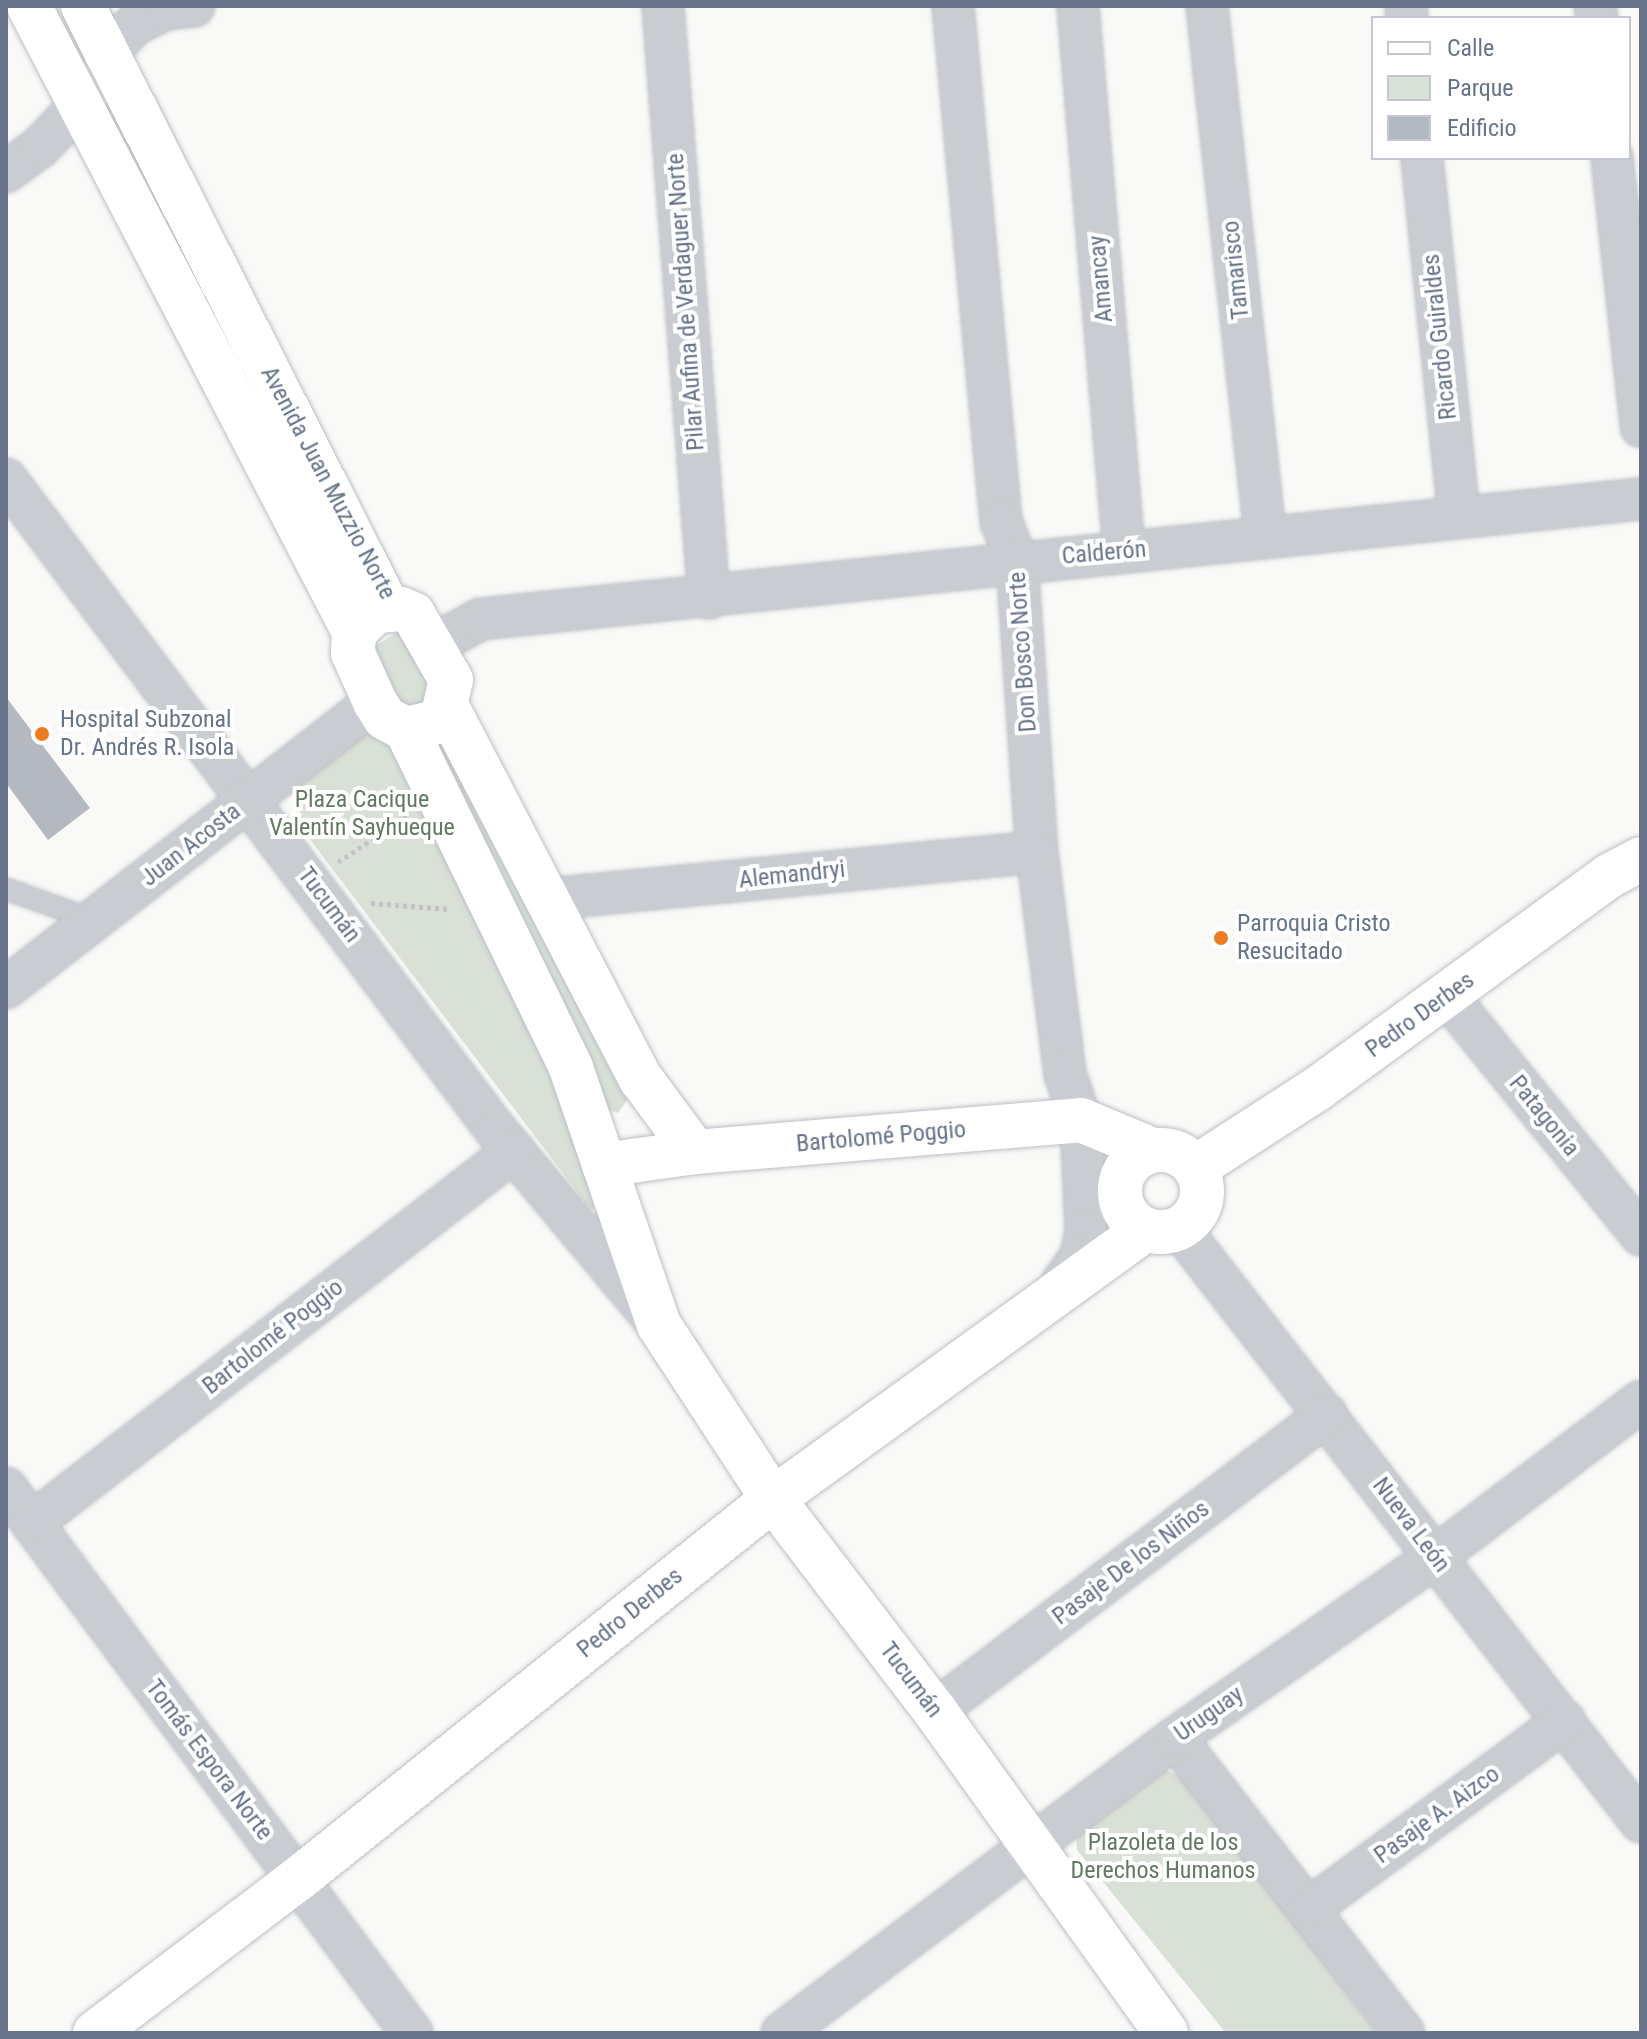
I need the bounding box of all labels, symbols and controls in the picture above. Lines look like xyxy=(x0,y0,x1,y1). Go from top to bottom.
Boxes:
legend xyxy=(1371,16,1631,160)
text: Calle xyxy=(1447,34,1494,62)
text: Parque xyxy=(1447,74,1514,102)
text: Edificio xyxy=(1447,114,1517,142)
street label: Pilar Aufina de Verdaguer Norte xyxy=(661,152,711,452)
street label: Tamarisco xyxy=(1216,219,1256,321)
street label: Amancay xyxy=(1083,234,1119,324)
street label: Ricardo Guiraldes xyxy=(1417,253,1463,421)
street label: Avenida Juan Muzzio Norte xyxy=(254,362,402,604)
street label: Calderón xyxy=(1061,535,1147,571)
street label: Don Bosco Norte xyxy=(1003,571,1043,733)
place label: Hospital Subzonal Dr. Andrés R. Isola xyxy=(60,706,234,762)
marker: Hospital Subzonal Dr. Andrés R. Isola xyxy=(31,723,53,745)
park label: Plaza Cacique Valentín Sayhueque xyxy=(269,786,455,842)
street label: Juan Acosta xyxy=(136,797,246,893)
street label: Alemandryi xyxy=(737,855,847,895)
street label: Tucumán xyxy=(291,862,367,948)
place label: Parroquia Cristo Resucitado xyxy=(1237,910,1391,966)
marker: Parroquia Cristo Resucitado xyxy=(1212,929,1230,947)
street label: Pedro Derbes xyxy=(1360,966,1480,1064)
street label: Patagonia xyxy=(1503,1070,1585,1162)
street label: Bartolomé Poggio xyxy=(795,1115,967,1159)
street label: Bartolomé Poggio xyxy=(197,1273,349,1401)
street label: Nueva León xyxy=(1366,1472,1456,1578)
street label: Pasaje De los Niños xyxy=(1047,1495,1215,1631)
street label: Pedro Derbes xyxy=(571,1562,689,1664)
street label: Tucumán xyxy=(873,1637,949,1723)
street label: Tomás Espora Norte xyxy=(139,1674,279,1846)
street label: Uruguay xyxy=(1169,1680,1249,1748)
street label: Pasaje A. Aizco xyxy=(1369,1760,1505,1870)
park label: Plazoleta de los Derechos Humanos xyxy=(1070,1829,1256,1885)

